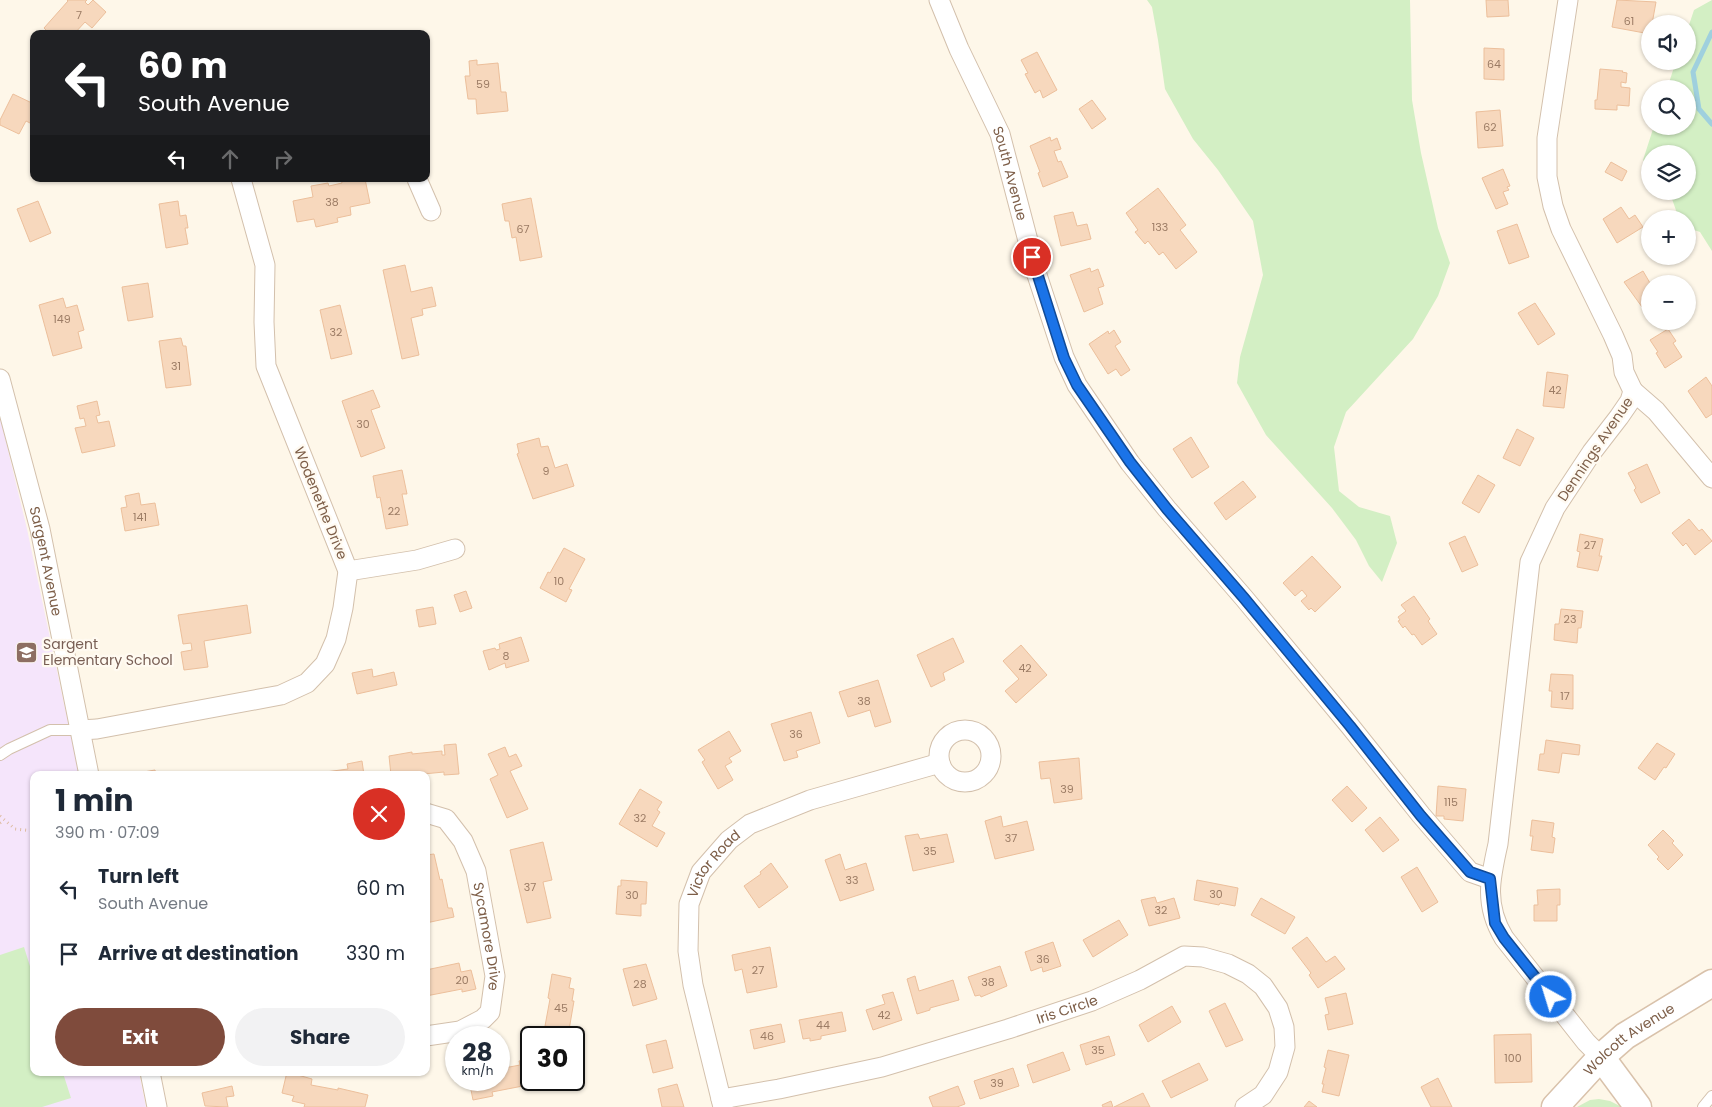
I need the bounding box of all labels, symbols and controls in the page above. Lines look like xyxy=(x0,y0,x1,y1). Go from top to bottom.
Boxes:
house number: 7 xyxy=(76,7,82,23)
house number: 61 xyxy=(1624,13,1634,29)
map controls xyxy=(1641,15,1696,330)
button: sound xyxy=(1641,15,1696,70)
text: 60 m xyxy=(138,41,228,90)
icon: left xyxy=(55,50,120,115)
house number: 64 xyxy=(1487,56,1501,72)
house number: 59 xyxy=(476,76,490,92)
button: search xyxy=(1641,80,1696,135)
text: South Avenue xyxy=(138,88,290,119)
house number: 62 xyxy=(1483,119,1497,135)
street label: South Avenue xyxy=(988,123,1032,223)
icon: left xyxy=(163,145,191,173)
icon: ahead xyxy=(216,145,244,173)
icon: right xyxy=(269,145,297,173)
button: layers xyxy=(1641,145,1696,200)
house number: 38 xyxy=(325,194,339,210)
button: + xyxy=(1641,210,1696,265)
house number: 133 xyxy=(1152,219,1168,235)
house number: 67 xyxy=(517,221,530,237)
pin xyxy=(1011,236,1053,278)
icon: arrive xyxy=(1018,243,1046,271)
button: − xyxy=(1641,275,1696,330)
house number: 149 xyxy=(53,311,71,327)
house number: 32 xyxy=(330,324,342,340)
house number: 31 xyxy=(171,358,181,374)
house number: 42 xyxy=(1548,382,1562,398)
street label: Dennings Avenue xyxy=(1553,393,1638,505)
house number: 30 xyxy=(356,416,370,432)
street label: Wodenethe Drive xyxy=(289,444,353,563)
house number: 9 xyxy=(543,463,550,479)
house number: 22 xyxy=(388,503,400,519)
street label: Sargent Avenue xyxy=(24,504,67,618)
house number: 141 xyxy=(133,509,147,525)
house number: 27 xyxy=(1584,537,1596,553)
house number: 10 xyxy=(554,573,564,589)
house number: 23 xyxy=(1564,611,1576,627)
place label: Sargent Elementary School xyxy=(43,634,173,670)
school or university icon: Sargent Elementary School xyxy=(15,640,39,664)
house number: 8 xyxy=(503,648,510,664)
house number: 42 xyxy=(1018,660,1032,676)
house number: 17 xyxy=(1560,688,1570,704)
house number: 38 xyxy=(857,693,871,709)
house number: 36 xyxy=(789,726,803,742)
text: 1 min xyxy=(55,779,133,822)
house number: 39 xyxy=(1060,781,1074,797)
button: close xyxy=(353,788,405,840)
house number: 115 xyxy=(1444,794,1458,810)
house number: 32 xyxy=(634,810,646,826)
text: 390 m · 07:09 xyxy=(55,821,160,844)
street label: Victor Road xyxy=(682,825,744,900)
house number: 37 xyxy=(1005,830,1017,846)
house number: 35 xyxy=(923,843,937,859)
text: Turn left xyxy=(98,863,179,890)
house number: 33 xyxy=(846,872,858,888)
icon: left xyxy=(55,875,83,903)
text: 60 m xyxy=(356,875,405,902)
house number: 37 xyxy=(524,879,536,895)
street label: Sycamore Drive xyxy=(468,881,505,993)
house number: 30 xyxy=(1209,886,1223,902)
house number: 30 xyxy=(625,887,639,903)
text: South Avenue xyxy=(98,892,208,915)
house number: 32 xyxy=(1155,902,1167,918)
icon: arrive xyxy=(55,940,83,968)
text: Arrive at destination xyxy=(98,940,299,967)
text: 330 m xyxy=(346,940,405,967)
house number: 36 xyxy=(1036,951,1050,967)
house number: 27 xyxy=(752,962,764,978)
position arrow xyxy=(1524,970,1576,1022)
house number: 20 xyxy=(455,972,469,988)
house number: 38 xyxy=(981,974,995,990)
house number: 28 xyxy=(633,976,647,992)
street label: Iris Circle xyxy=(1034,990,1101,1029)
street label: Wolcott Avenue xyxy=(1579,998,1678,1080)
house number: 45 xyxy=(554,1000,568,1016)
house number: 42 xyxy=(877,1007,891,1023)
button: Exit xyxy=(55,1008,225,1066)
button: Share xyxy=(235,1008,405,1066)
house number: 44 xyxy=(816,1017,830,1033)
speed limit sign: 30 xyxy=(520,1026,585,1091)
house number: 46 xyxy=(760,1028,774,1044)
text: 28 xyxy=(462,1035,493,1070)
house number: 35 xyxy=(1091,1042,1105,1058)
house number: 100 xyxy=(1504,1050,1522,1066)
text: km/h xyxy=(462,1062,493,1079)
house number: 39 xyxy=(990,1075,1004,1091)

